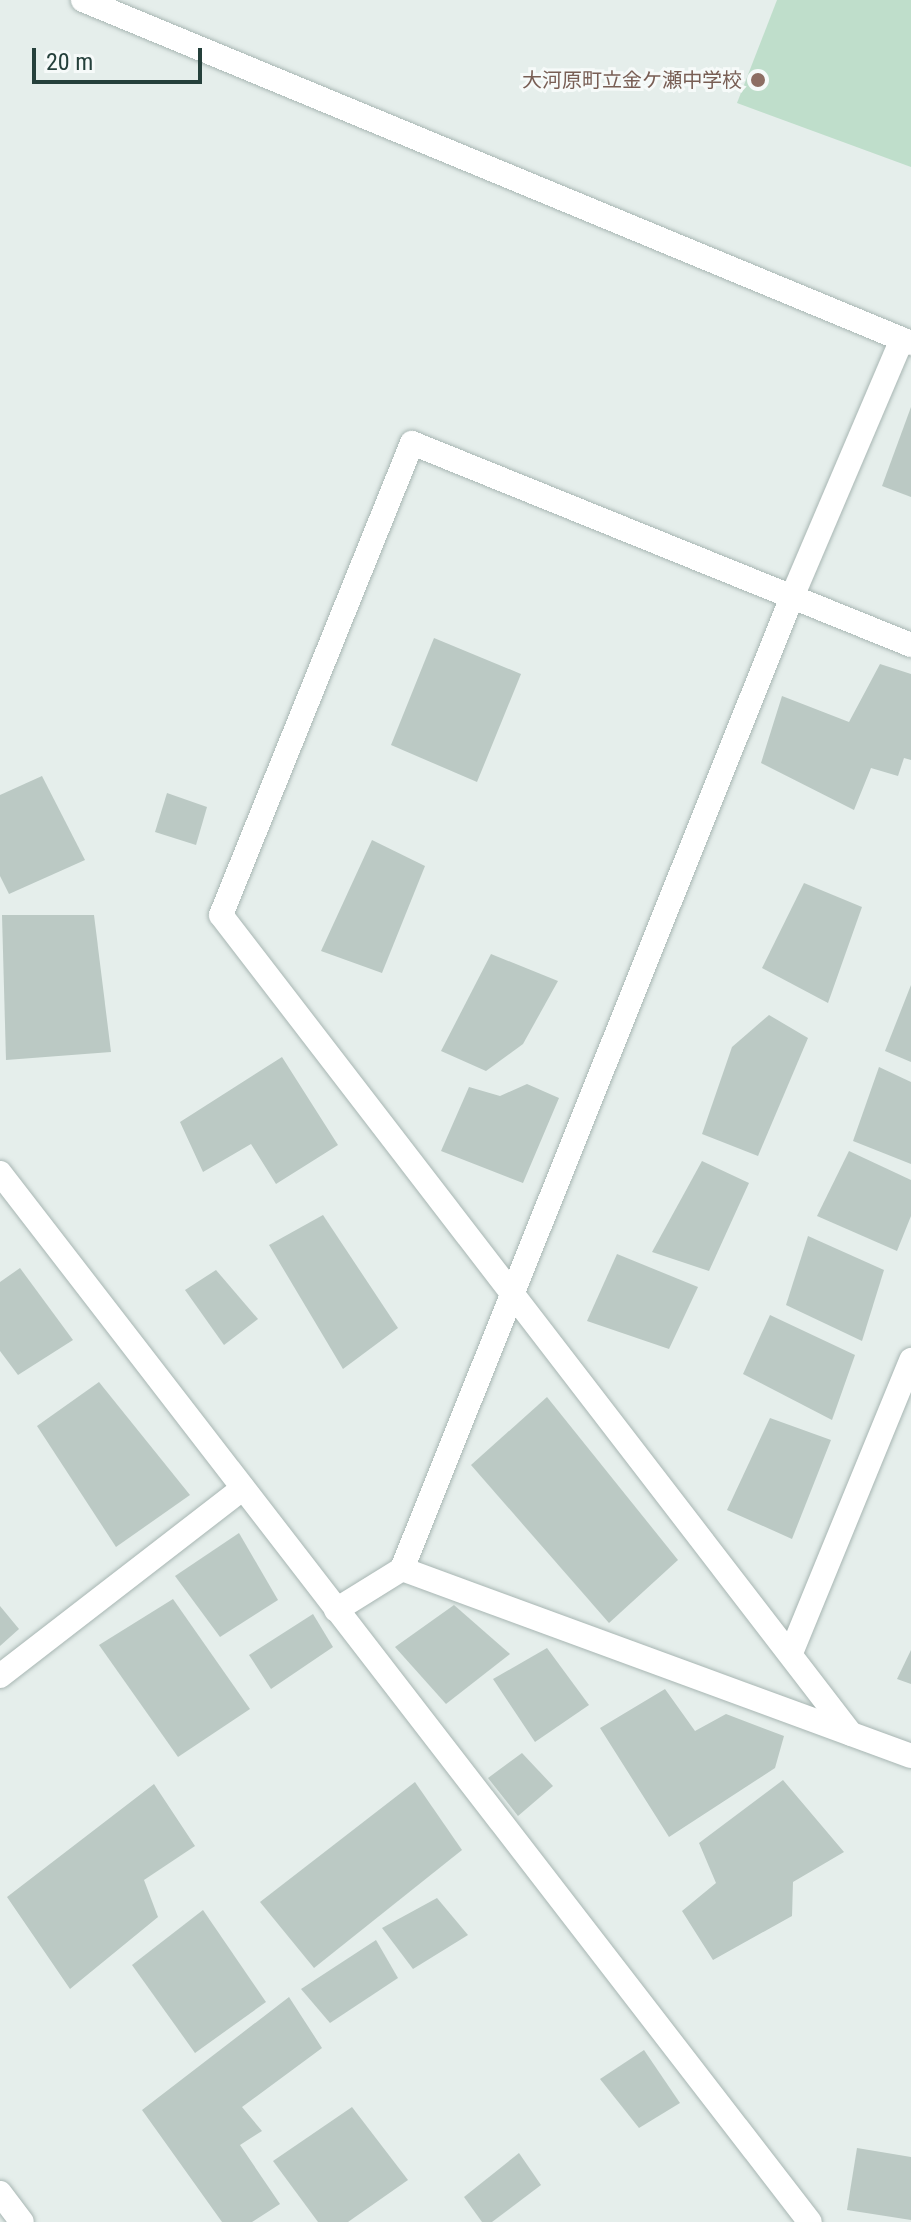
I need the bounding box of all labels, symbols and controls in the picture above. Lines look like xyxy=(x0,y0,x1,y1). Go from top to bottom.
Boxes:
scale bar xyxy=(36,32,206,82)
text: 20 m xyxy=(46,48,93,76)
place label: 大河原町立金ケ瀬中学校 xyxy=(522,68,742,92)
marker: 大河原町立金ケ瀬中学校 xyxy=(749,71,767,89)

